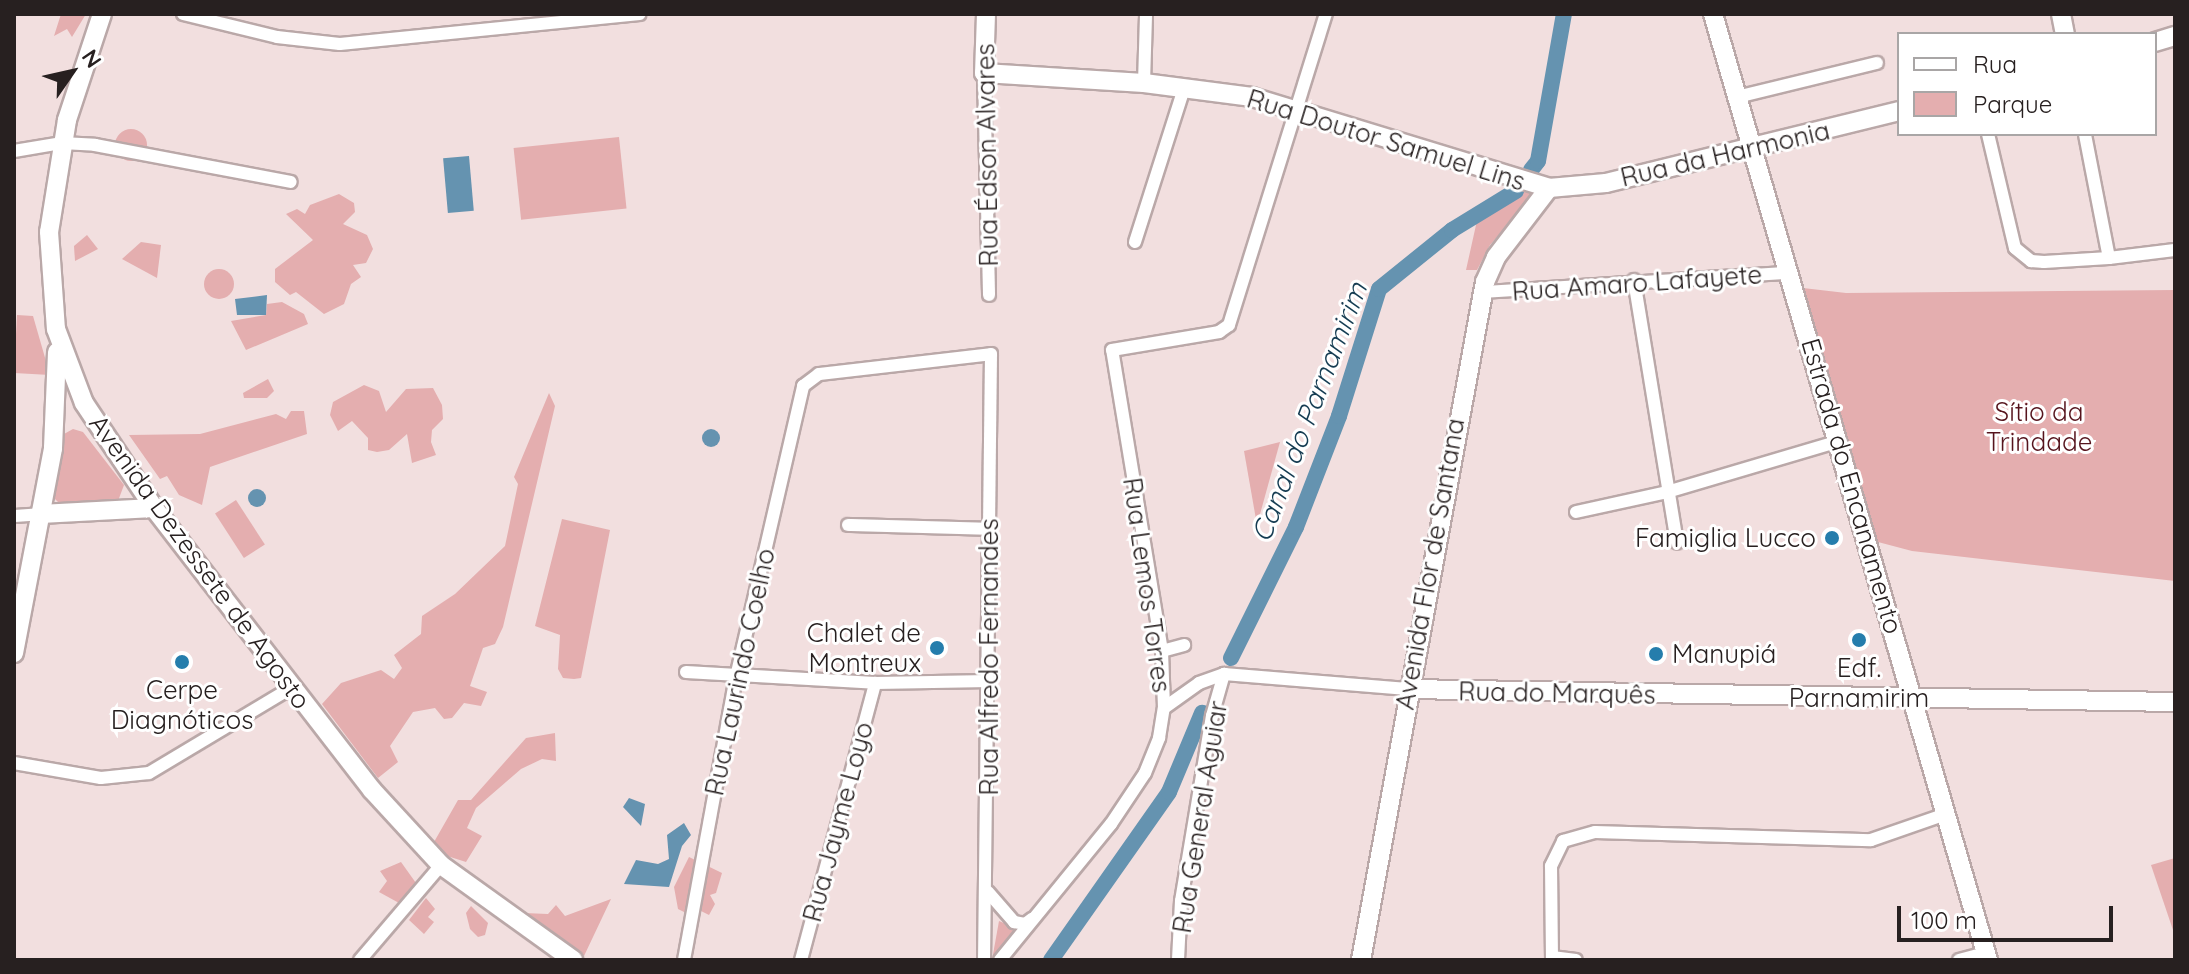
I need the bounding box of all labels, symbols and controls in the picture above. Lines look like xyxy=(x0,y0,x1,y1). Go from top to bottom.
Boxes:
north arrow xyxy=(32,32,112,112)
legend xyxy=(1897,32,2157,136)
street label: Rua Édson Alvares xyxy=(969,43,1005,267)
text: N xyxy=(76,44,108,73)
text: Rua xyxy=(1973,49,2017,79)
street label: Rua Doutor Samuel Lins xyxy=(1243,83,1529,197)
text: Parque xyxy=(1973,89,2052,119)
street label: Rua da Harmonia xyxy=(1617,115,1833,193)
street label: Rua Amaro Lafayete xyxy=(1511,259,1763,307)
water label: Canal do Parnamirim xyxy=(1244,277,1374,547)
street label: Estrada do Encanamento xyxy=(1795,335,1909,637)
park label: Sítio da Trindade xyxy=(1986,396,2092,458)
street label: Avenida Dezessete de Agosto xyxy=(83,409,317,715)
street label: Avenida Flor de Santana xyxy=(1389,416,1471,712)
street label: Rua Lemos Torres xyxy=(1116,476,1178,694)
street label: Rua Alfredo Fernandes xyxy=(973,518,1005,796)
place label: Famiglia Lucco xyxy=(1635,522,1816,554)
marker: Famiglia Lucco xyxy=(1823,529,1841,547)
street label: Rua Laurindo Coelho xyxy=(699,546,781,798)
place label: Chalet de Montreux xyxy=(807,617,921,678)
marker: Edf. Parnamirim xyxy=(1850,631,1868,649)
place label: Manupiá xyxy=(1672,638,1776,670)
marker: Chalet de Montreux xyxy=(928,639,946,657)
marker: Manupiá xyxy=(1647,645,1665,663)
place label: Edf. Parnamirim xyxy=(1789,652,1929,714)
marker: Cerpe Diagnóticos xyxy=(173,653,191,671)
place label: Cerpe Diagnóticos xyxy=(111,674,253,736)
street label: Rua do Marquês xyxy=(1458,676,1656,710)
street label: Rua General Aguiar xyxy=(1166,699,1234,935)
street label: Rua Jayme Loyo xyxy=(796,719,880,925)
scale bar xyxy=(1901,890,2117,940)
text: 100 m xyxy=(1911,905,1977,935)

